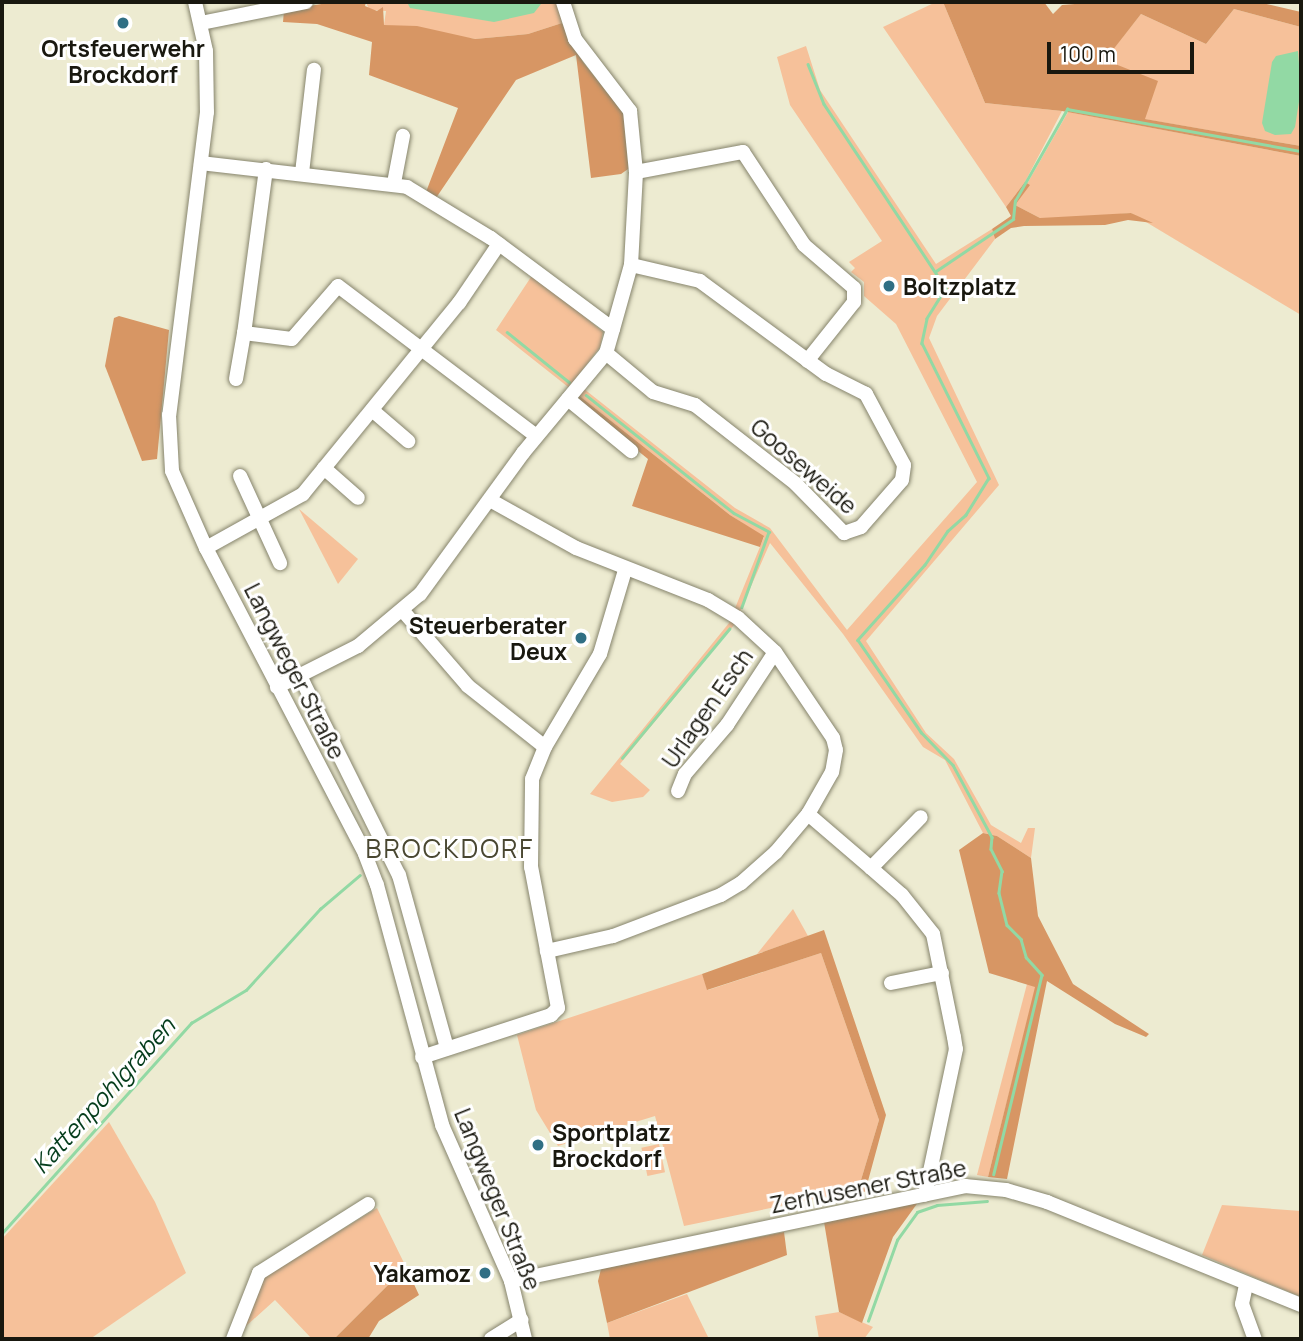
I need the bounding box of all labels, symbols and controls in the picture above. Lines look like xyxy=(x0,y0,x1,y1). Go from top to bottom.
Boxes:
marker: Ortsfeuerwehr Brockdorf xyxy=(115,15,131,31)
scale bar xyxy=(1051,28,1198,72)
place label: Ortsfeuerwehr Brockdorf xyxy=(41,34,205,88)
text: 100 m xyxy=(1060,40,1116,68)
place label: Boltzplatz xyxy=(903,272,1017,300)
marker: Boltzplatz xyxy=(881,278,897,294)
street label: Gooseweide xyxy=(745,412,863,520)
street label: Langweger Straße xyxy=(239,578,351,764)
place label: Steuerberater Deux xyxy=(409,611,567,665)
marker: Steuerberater Deux xyxy=(573,630,589,646)
street label: Urlagen Esch xyxy=(656,643,758,773)
district label: BROCKDORF xyxy=(367,833,533,865)
water label: Kattenpohlgraben xyxy=(26,1011,180,1179)
street label: Langweger Straße xyxy=(449,1104,547,1294)
place label: Sportplatz Brockdorf xyxy=(552,1118,671,1172)
marker: Sportplatz Brockdorf xyxy=(530,1137,546,1153)
street label: Zerhusener Straße xyxy=(767,1153,969,1219)
place label: Yakamoz xyxy=(373,1259,471,1287)
marker: Yakamoz xyxy=(477,1265,493,1281)

